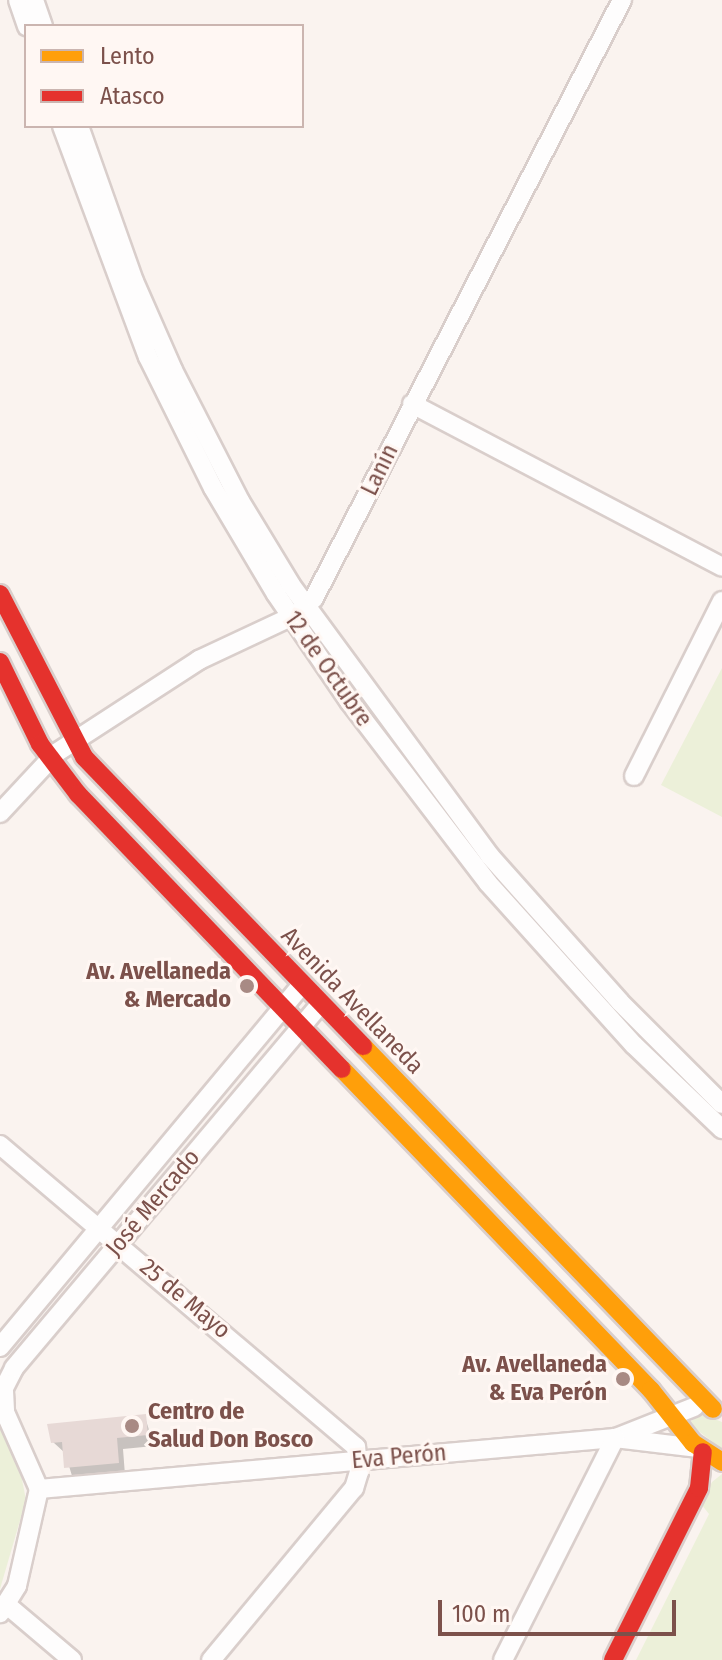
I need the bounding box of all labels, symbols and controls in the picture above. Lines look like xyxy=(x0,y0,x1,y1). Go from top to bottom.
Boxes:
legend xyxy=(24,24,304,128)
text: Lento xyxy=(100,42,155,70)
text: Atasco xyxy=(100,82,165,110)
street label: Lanín xyxy=(355,440,405,500)
street label: 12 de Octubre xyxy=(278,606,378,732)
street label: Avenida Avellaneda xyxy=(275,922,429,1080)
place label: Av. Avellaneda & Mercado xyxy=(86,958,231,1014)
marker: Av. Avellaneda & Mercado xyxy=(238,977,256,995)
street label: José Mercado xyxy=(100,1144,206,1262)
street label: 25 de Mayo xyxy=(134,1253,236,1345)
place label: Av. Avellaneda & Eva Perón xyxy=(462,1351,607,1407)
marker: Av. Avellaneda & Eva Perón xyxy=(614,1370,632,1388)
place label: Centro de Salud Don Bosco xyxy=(148,1398,313,1454)
marker: Centro de Salud Don Bosco xyxy=(123,1417,141,1435)
street label: Eva Perón xyxy=(350,1439,448,1475)
scale bar xyxy=(442,1584,680,1634)
text: 100 m xyxy=(452,1600,510,1628)

